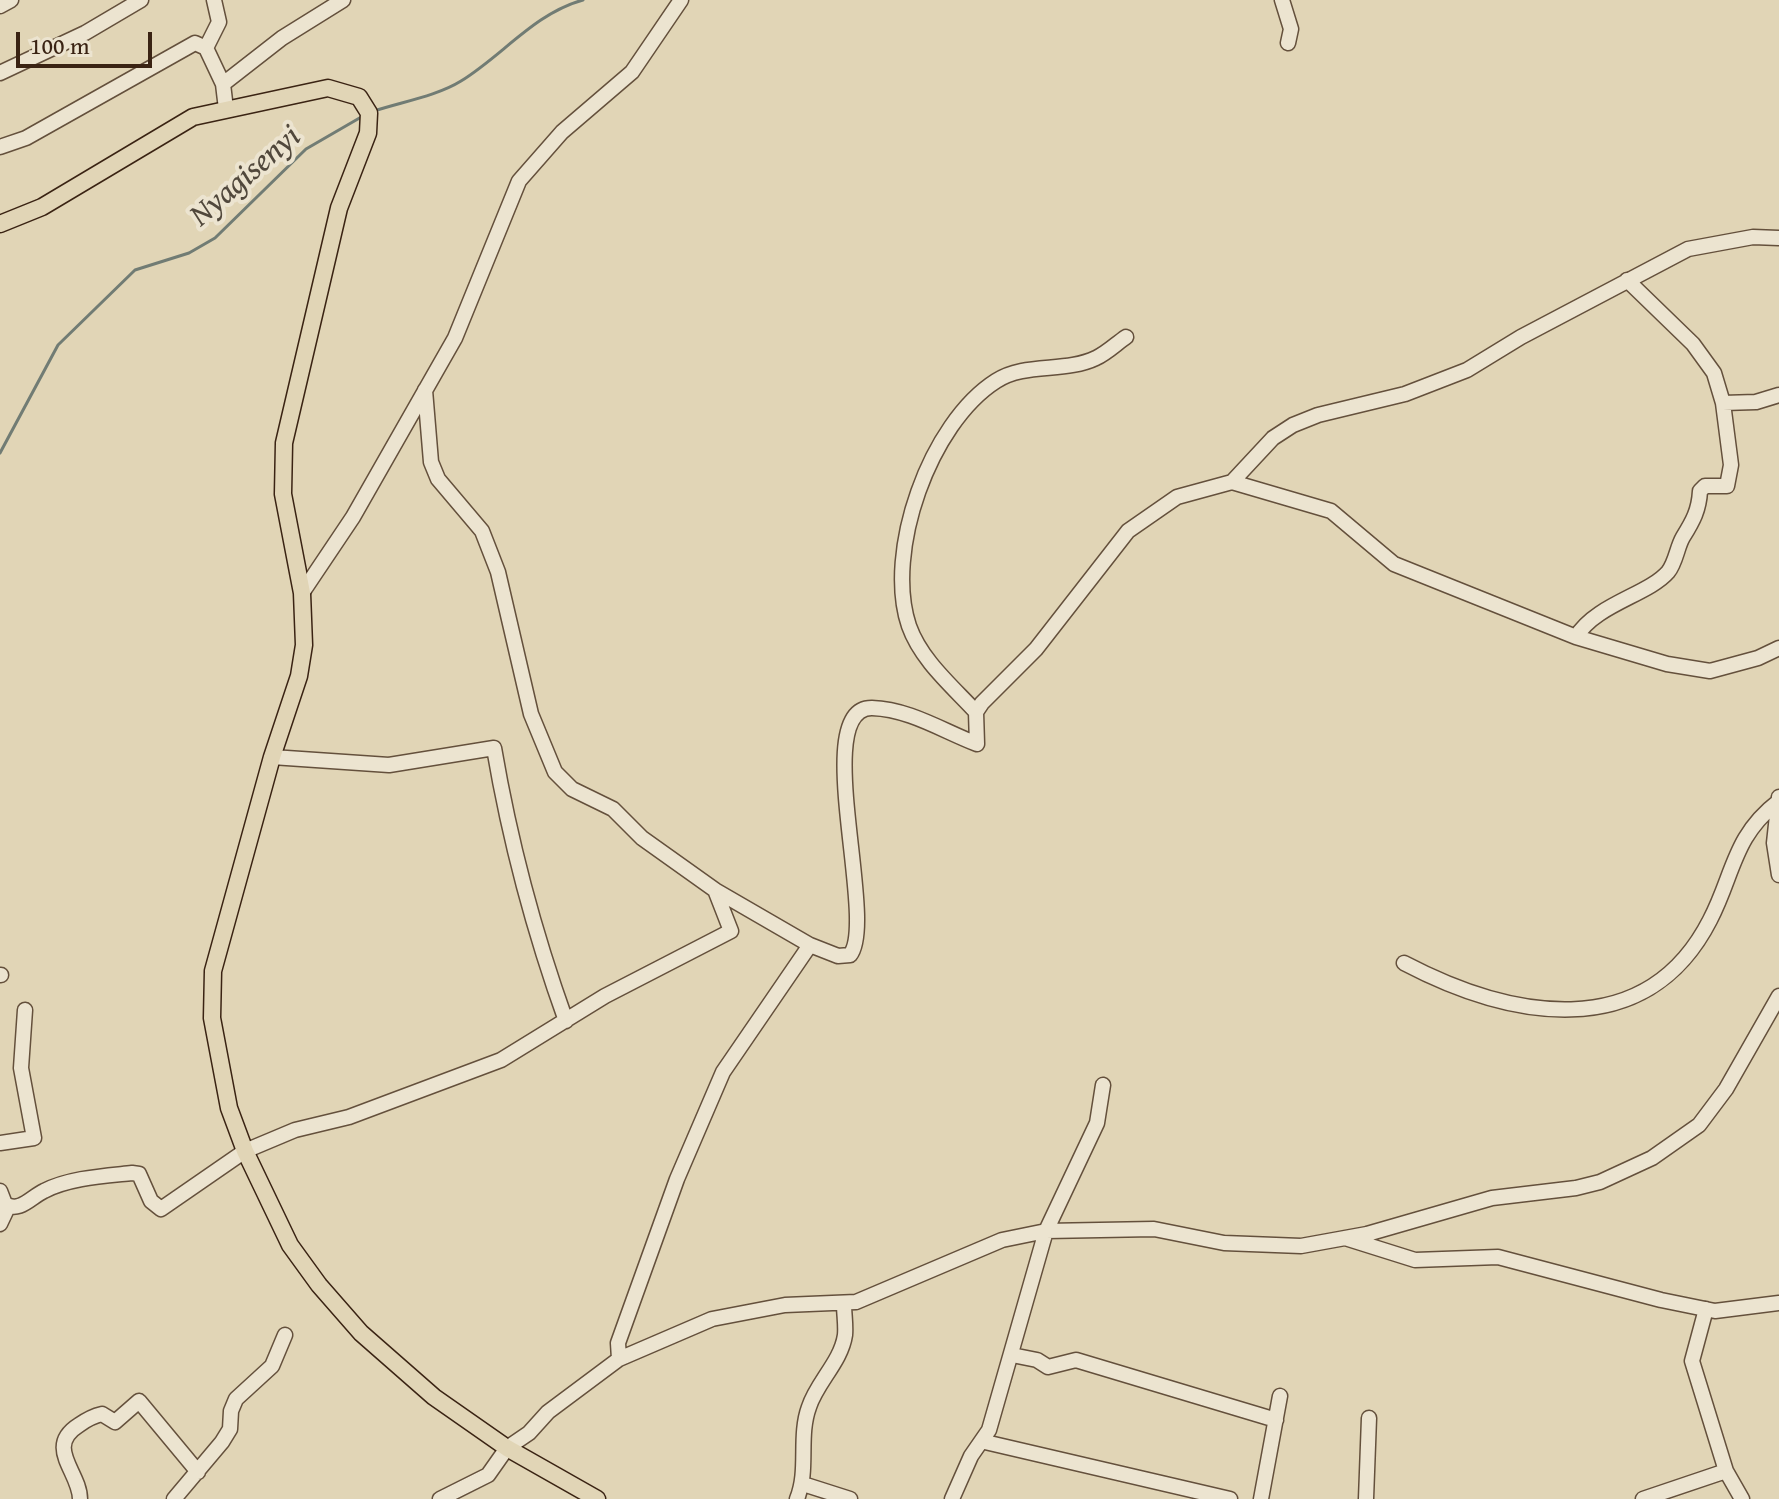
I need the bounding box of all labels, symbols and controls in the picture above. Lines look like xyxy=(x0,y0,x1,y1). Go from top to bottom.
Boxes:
scale bar xyxy=(20,16,156,66)
text: 100 m xyxy=(30,28,90,63)
water label: Nyagisenyi xyxy=(183,118,309,236)

